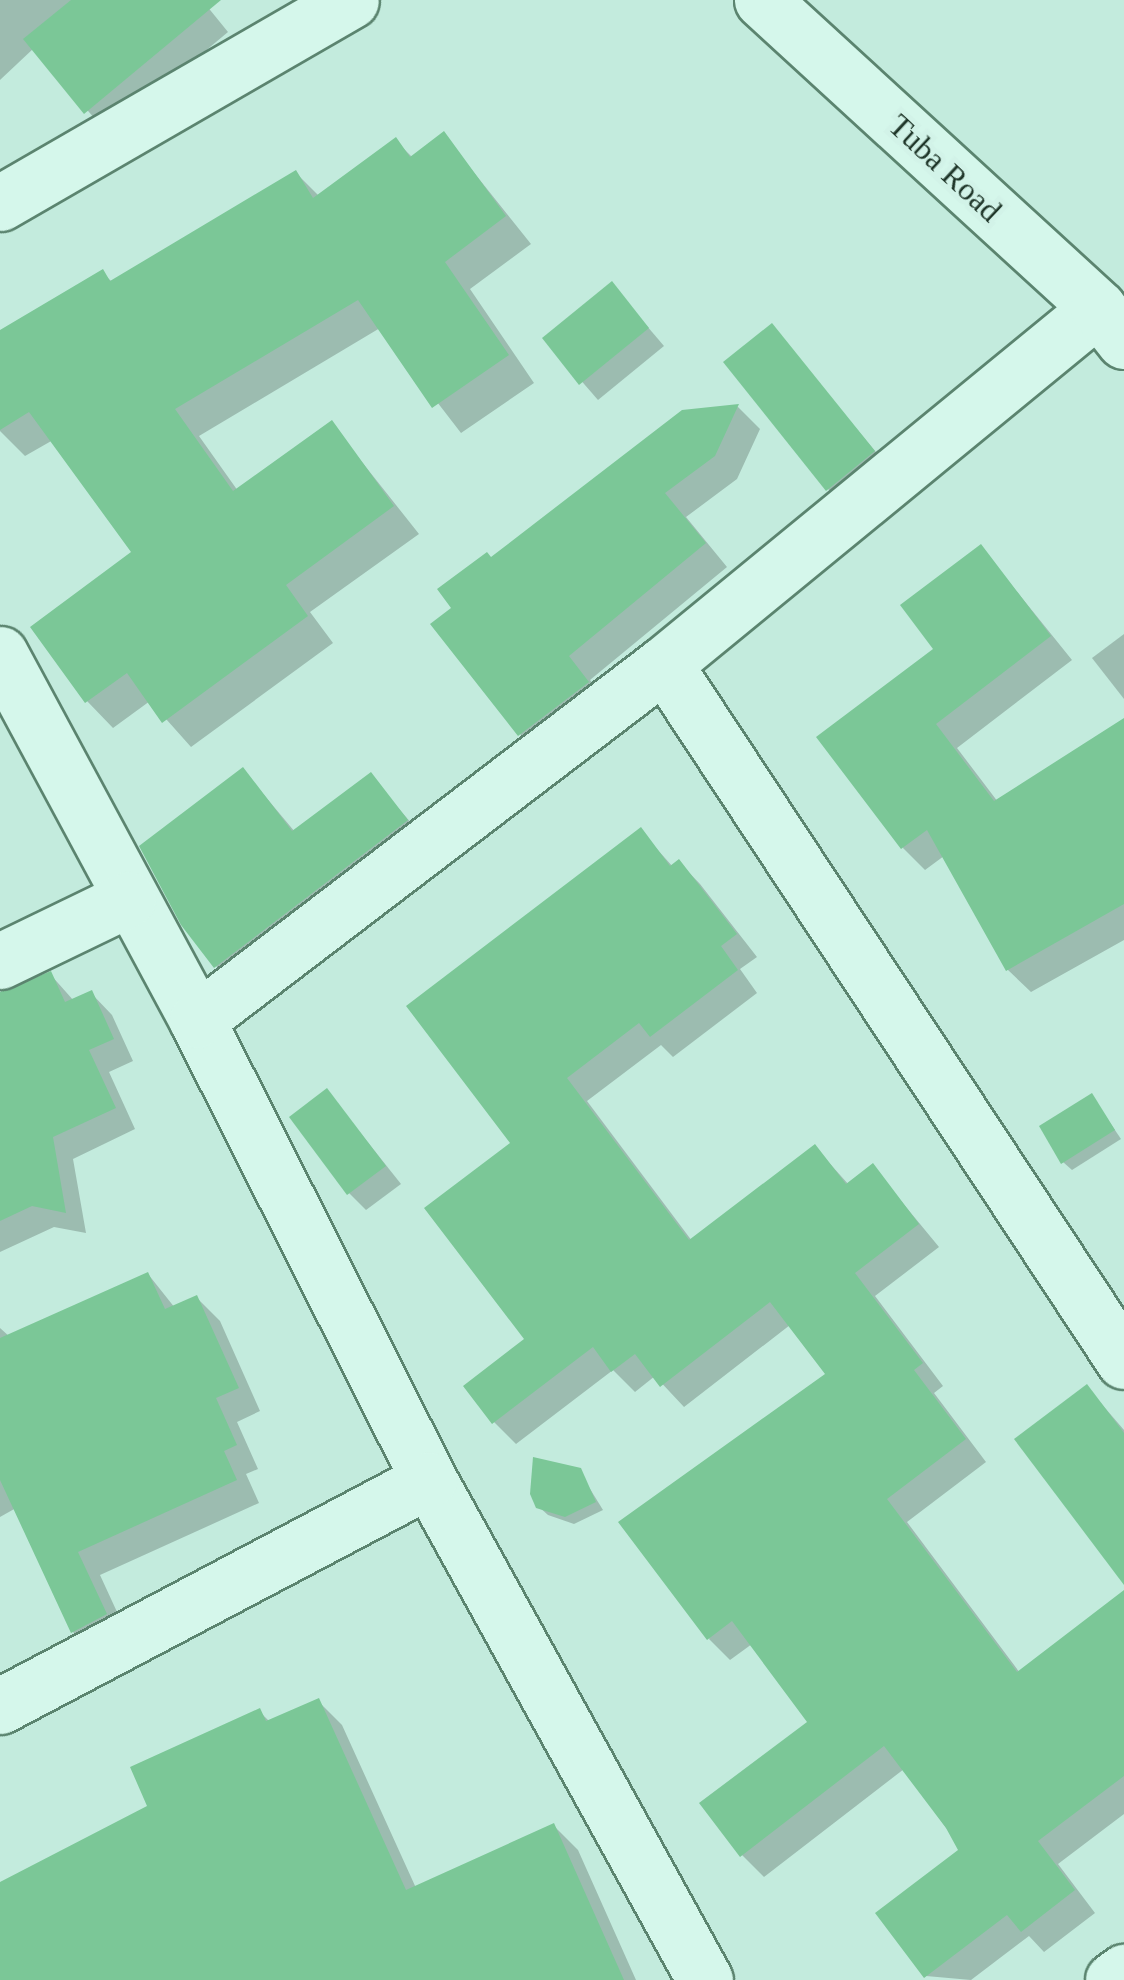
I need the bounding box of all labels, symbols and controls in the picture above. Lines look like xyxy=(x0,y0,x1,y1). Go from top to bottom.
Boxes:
street label: Tuba Road xyxy=(881,106,1009,230)

